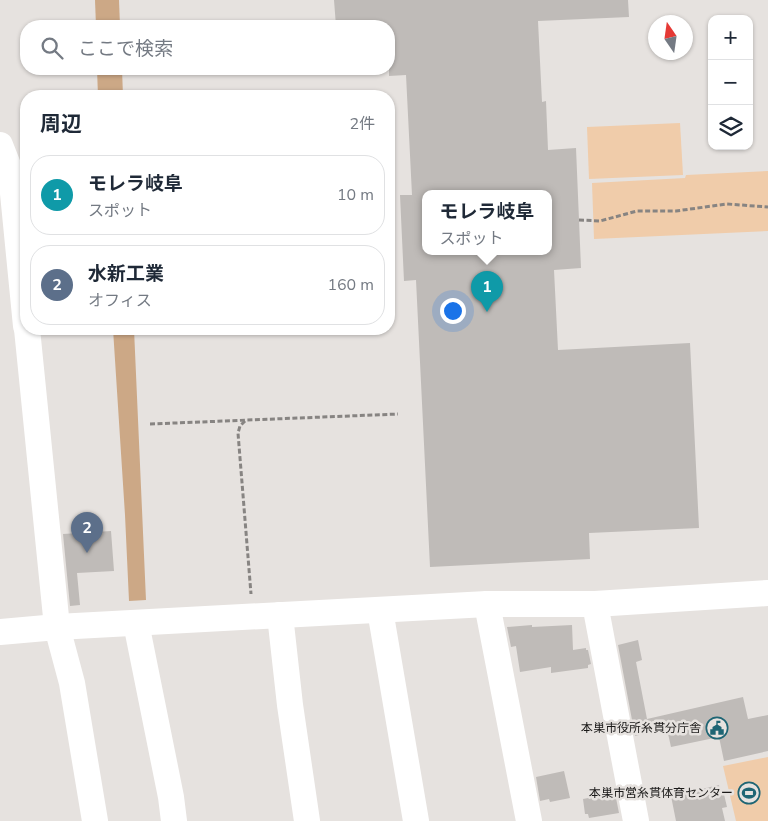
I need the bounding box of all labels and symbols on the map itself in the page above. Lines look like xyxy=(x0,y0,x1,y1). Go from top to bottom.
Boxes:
north arrow xyxy=(648,15,693,60)
pin: 1 xyxy=(471,271,503,312)
your location xyxy=(440,298,466,324)
pin: 2 xyxy=(71,512,103,553)
public building icon: 本巣市役所糸貫分庁舎 xyxy=(705,716,729,740)
place label: 本巣市役所糸貫分庁舎 xyxy=(581,720,701,736)
sports icon: 本巣市営糸貫体育センター xyxy=(737,781,761,805)
place label: 本巣市営糸貫体育センター xyxy=(589,785,733,801)

